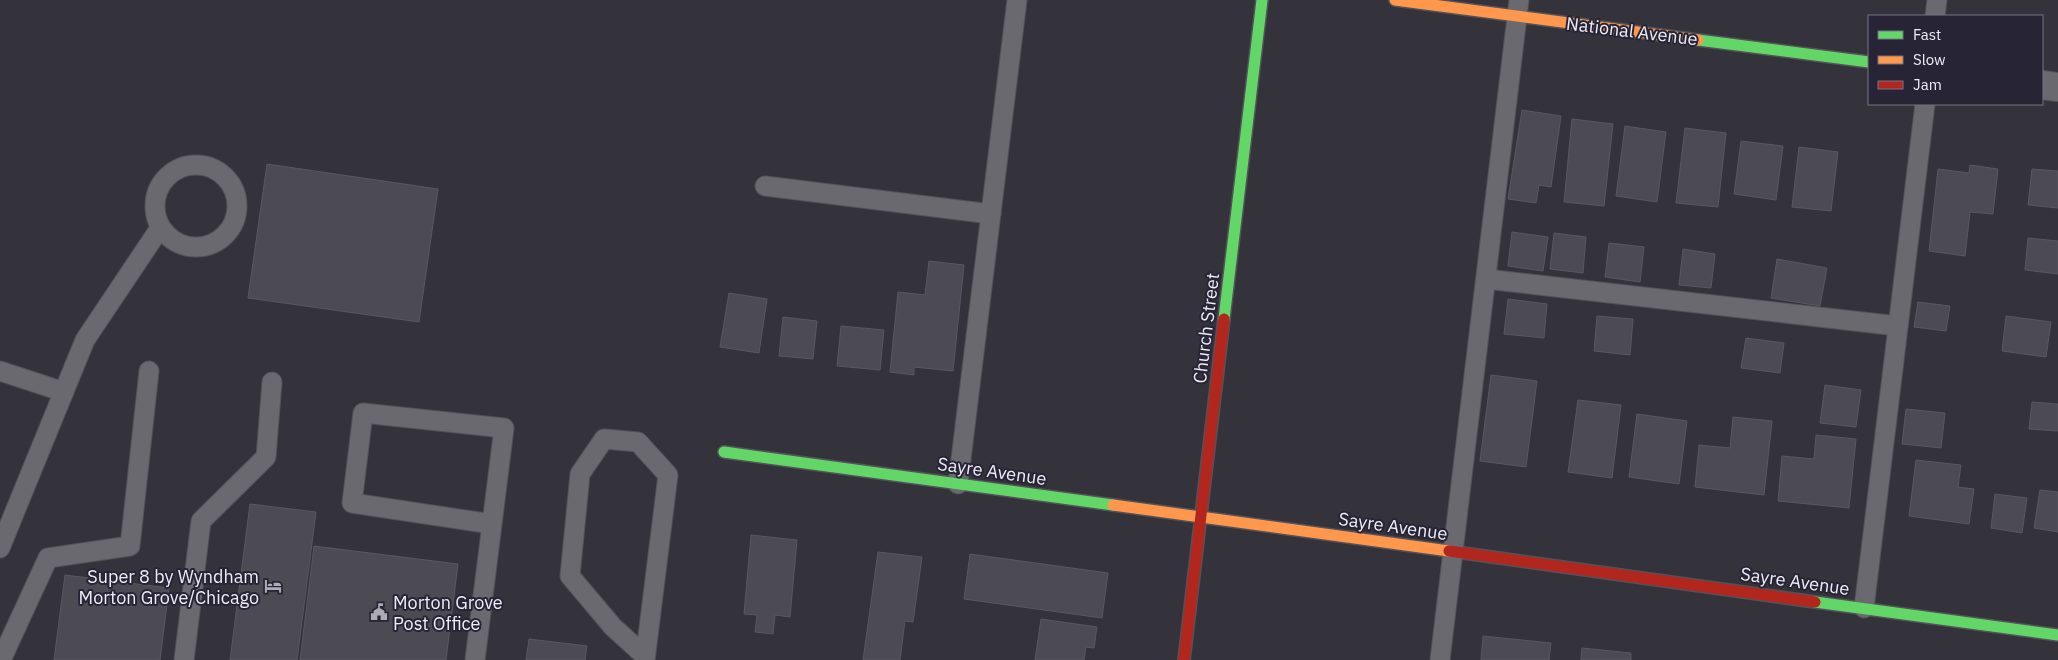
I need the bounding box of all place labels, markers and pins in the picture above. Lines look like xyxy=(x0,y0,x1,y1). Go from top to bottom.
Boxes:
place label: Super 8 by Wyndham Morton Grove/Chicago xyxy=(79,565,259,609)
hotel icon: Super 8 by Wyndham Morton Grove/Chicago xyxy=(263,576,283,596)
place label: Morton Grove Post Office xyxy=(393,591,503,635)
public building icon: Morton Grove Post Office xyxy=(369,602,389,622)

